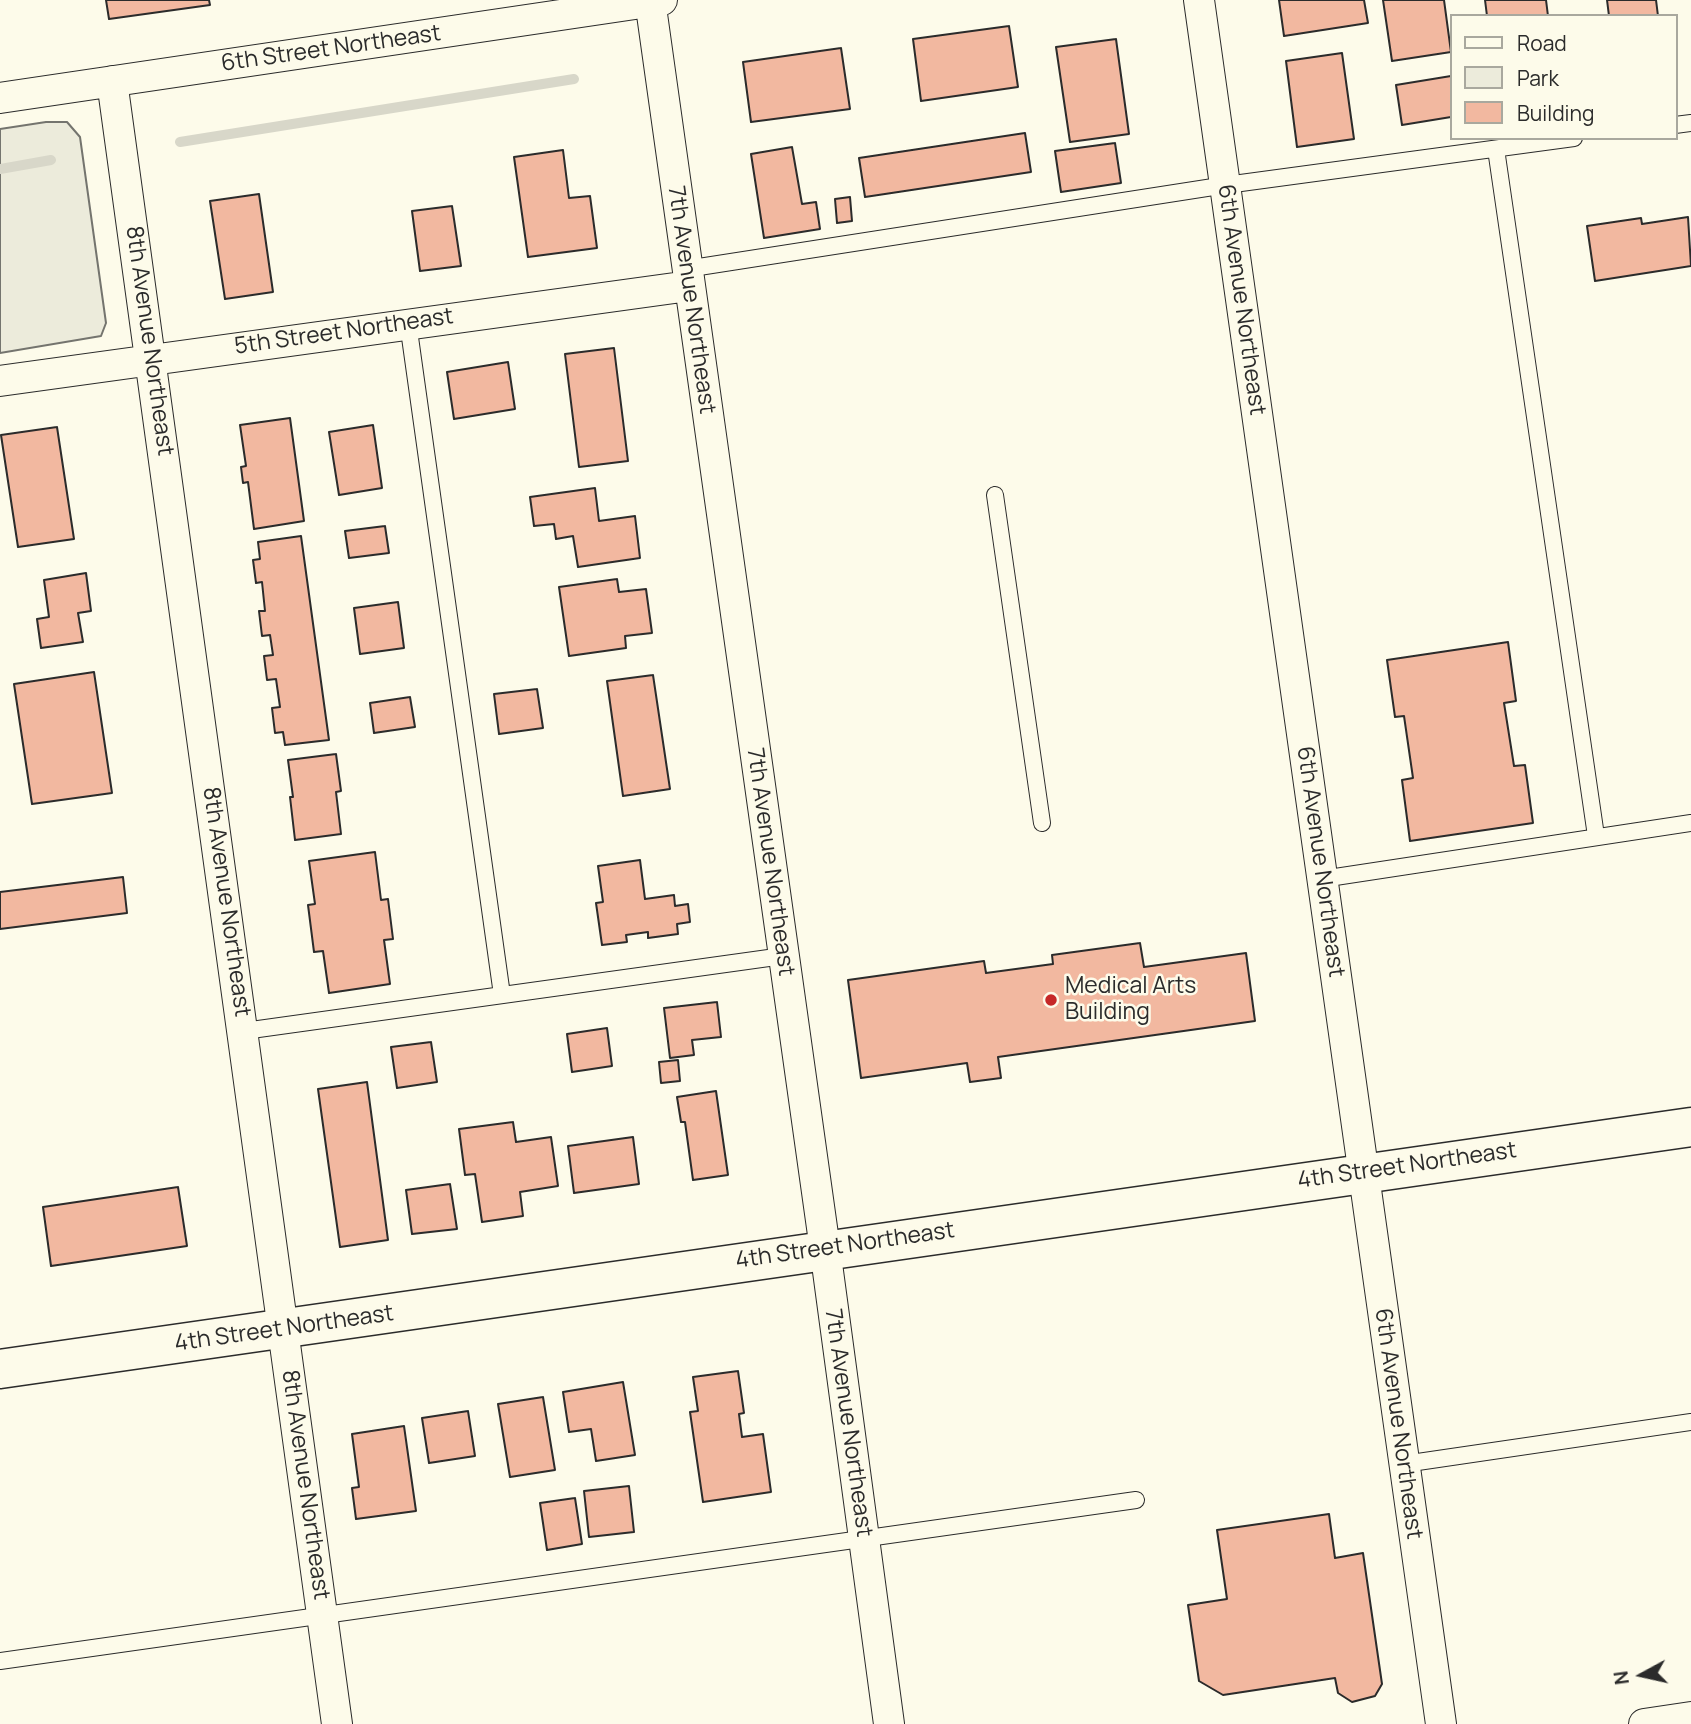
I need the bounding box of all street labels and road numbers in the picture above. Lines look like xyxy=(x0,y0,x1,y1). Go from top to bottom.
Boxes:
street label: 6th Street Northeast xyxy=(219,20,443,78)
street label: 6th Avenue Northeast xyxy=(1211,183,1271,417)
street label: 7th Avenue Northeast xyxy=(661,184,721,416)
street label: 8th Avenue Northeast xyxy=(119,224,179,458)
street label: 5th Street Northeast xyxy=(233,303,455,361)
street label: 6th Avenue Northeast xyxy=(1290,745,1350,979)
street label: 7th Avenue Northeast xyxy=(740,746,800,978)
street label: 8th Avenue Northeast xyxy=(196,785,256,1019)
street label: 4th Street Northeast xyxy=(1296,1137,1518,1195)
street label: 4th Street Northeast xyxy=(734,1217,956,1275)
street label: 4th Street Northeast xyxy=(173,1300,395,1358)
street label: 7th Avenue Northeast xyxy=(818,1307,878,1539)
street label: 6th Avenue Northeast xyxy=(1368,1307,1428,1541)
street label: 8th Avenue Northeast xyxy=(275,1368,335,1602)

